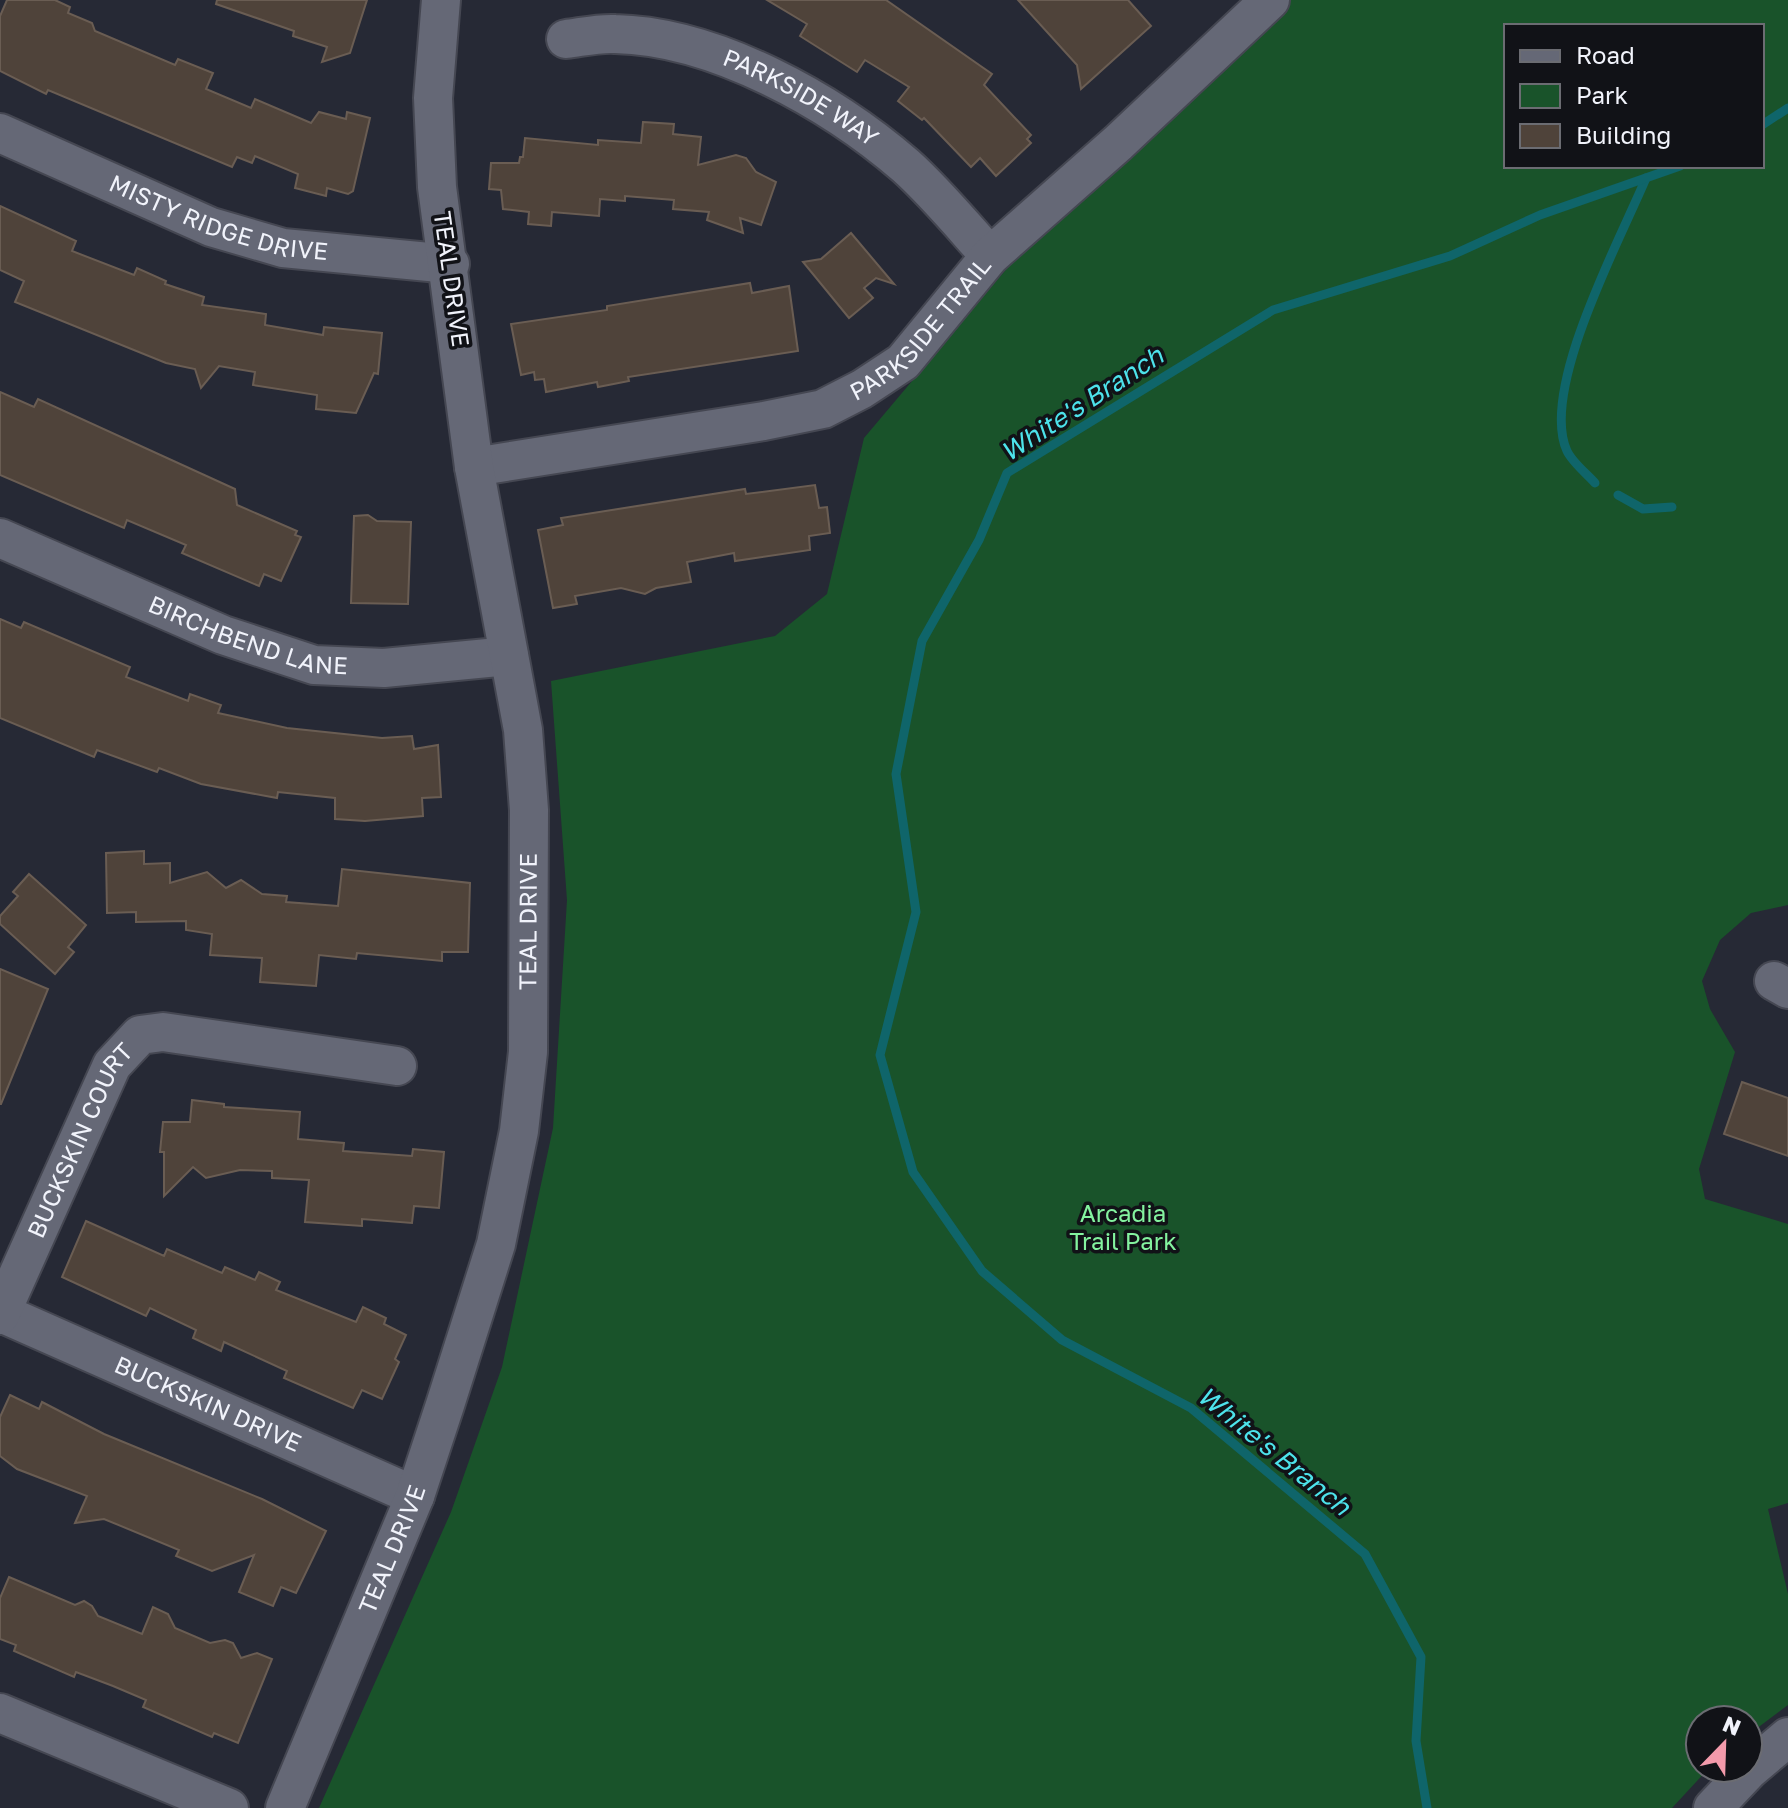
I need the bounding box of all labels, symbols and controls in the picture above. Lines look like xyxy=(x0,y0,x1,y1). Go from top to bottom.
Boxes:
legend xyxy=(1504,24,1764,168)
text: Road xyxy=(1576,40,1635,69)
street label: PARKSIDE WAY xyxy=(719,42,885,152)
text: Park xyxy=(1576,80,1628,109)
text: Building xyxy=(1576,120,1671,149)
street label: MISTY RIDGE DRIVE xyxy=(105,168,329,265)
street label: TEAL DRIVE xyxy=(429,209,476,348)
street label: PARKSIDE TRAIL xyxy=(845,250,996,406)
water label: White's Branch xyxy=(995,339,1170,468)
street label: BIRCHBEND LANE xyxy=(144,588,349,679)
street label: TEAL DRIVE xyxy=(512,853,542,990)
street label: BUCKSKIN COURT xyxy=(20,1036,138,1242)
park label: Arcadia Trail Park xyxy=(1069,1198,1177,1255)
street label: BUCKSKIN DRIVE xyxy=(110,1349,306,1457)
water label: White's Branch xyxy=(1192,1380,1358,1522)
street label: TEAL DRIVE xyxy=(352,1481,431,1618)
north arrow xyxy=(1684,1704,1764,1784)
text: N xyxy=(1719,1709,1745,1741)

